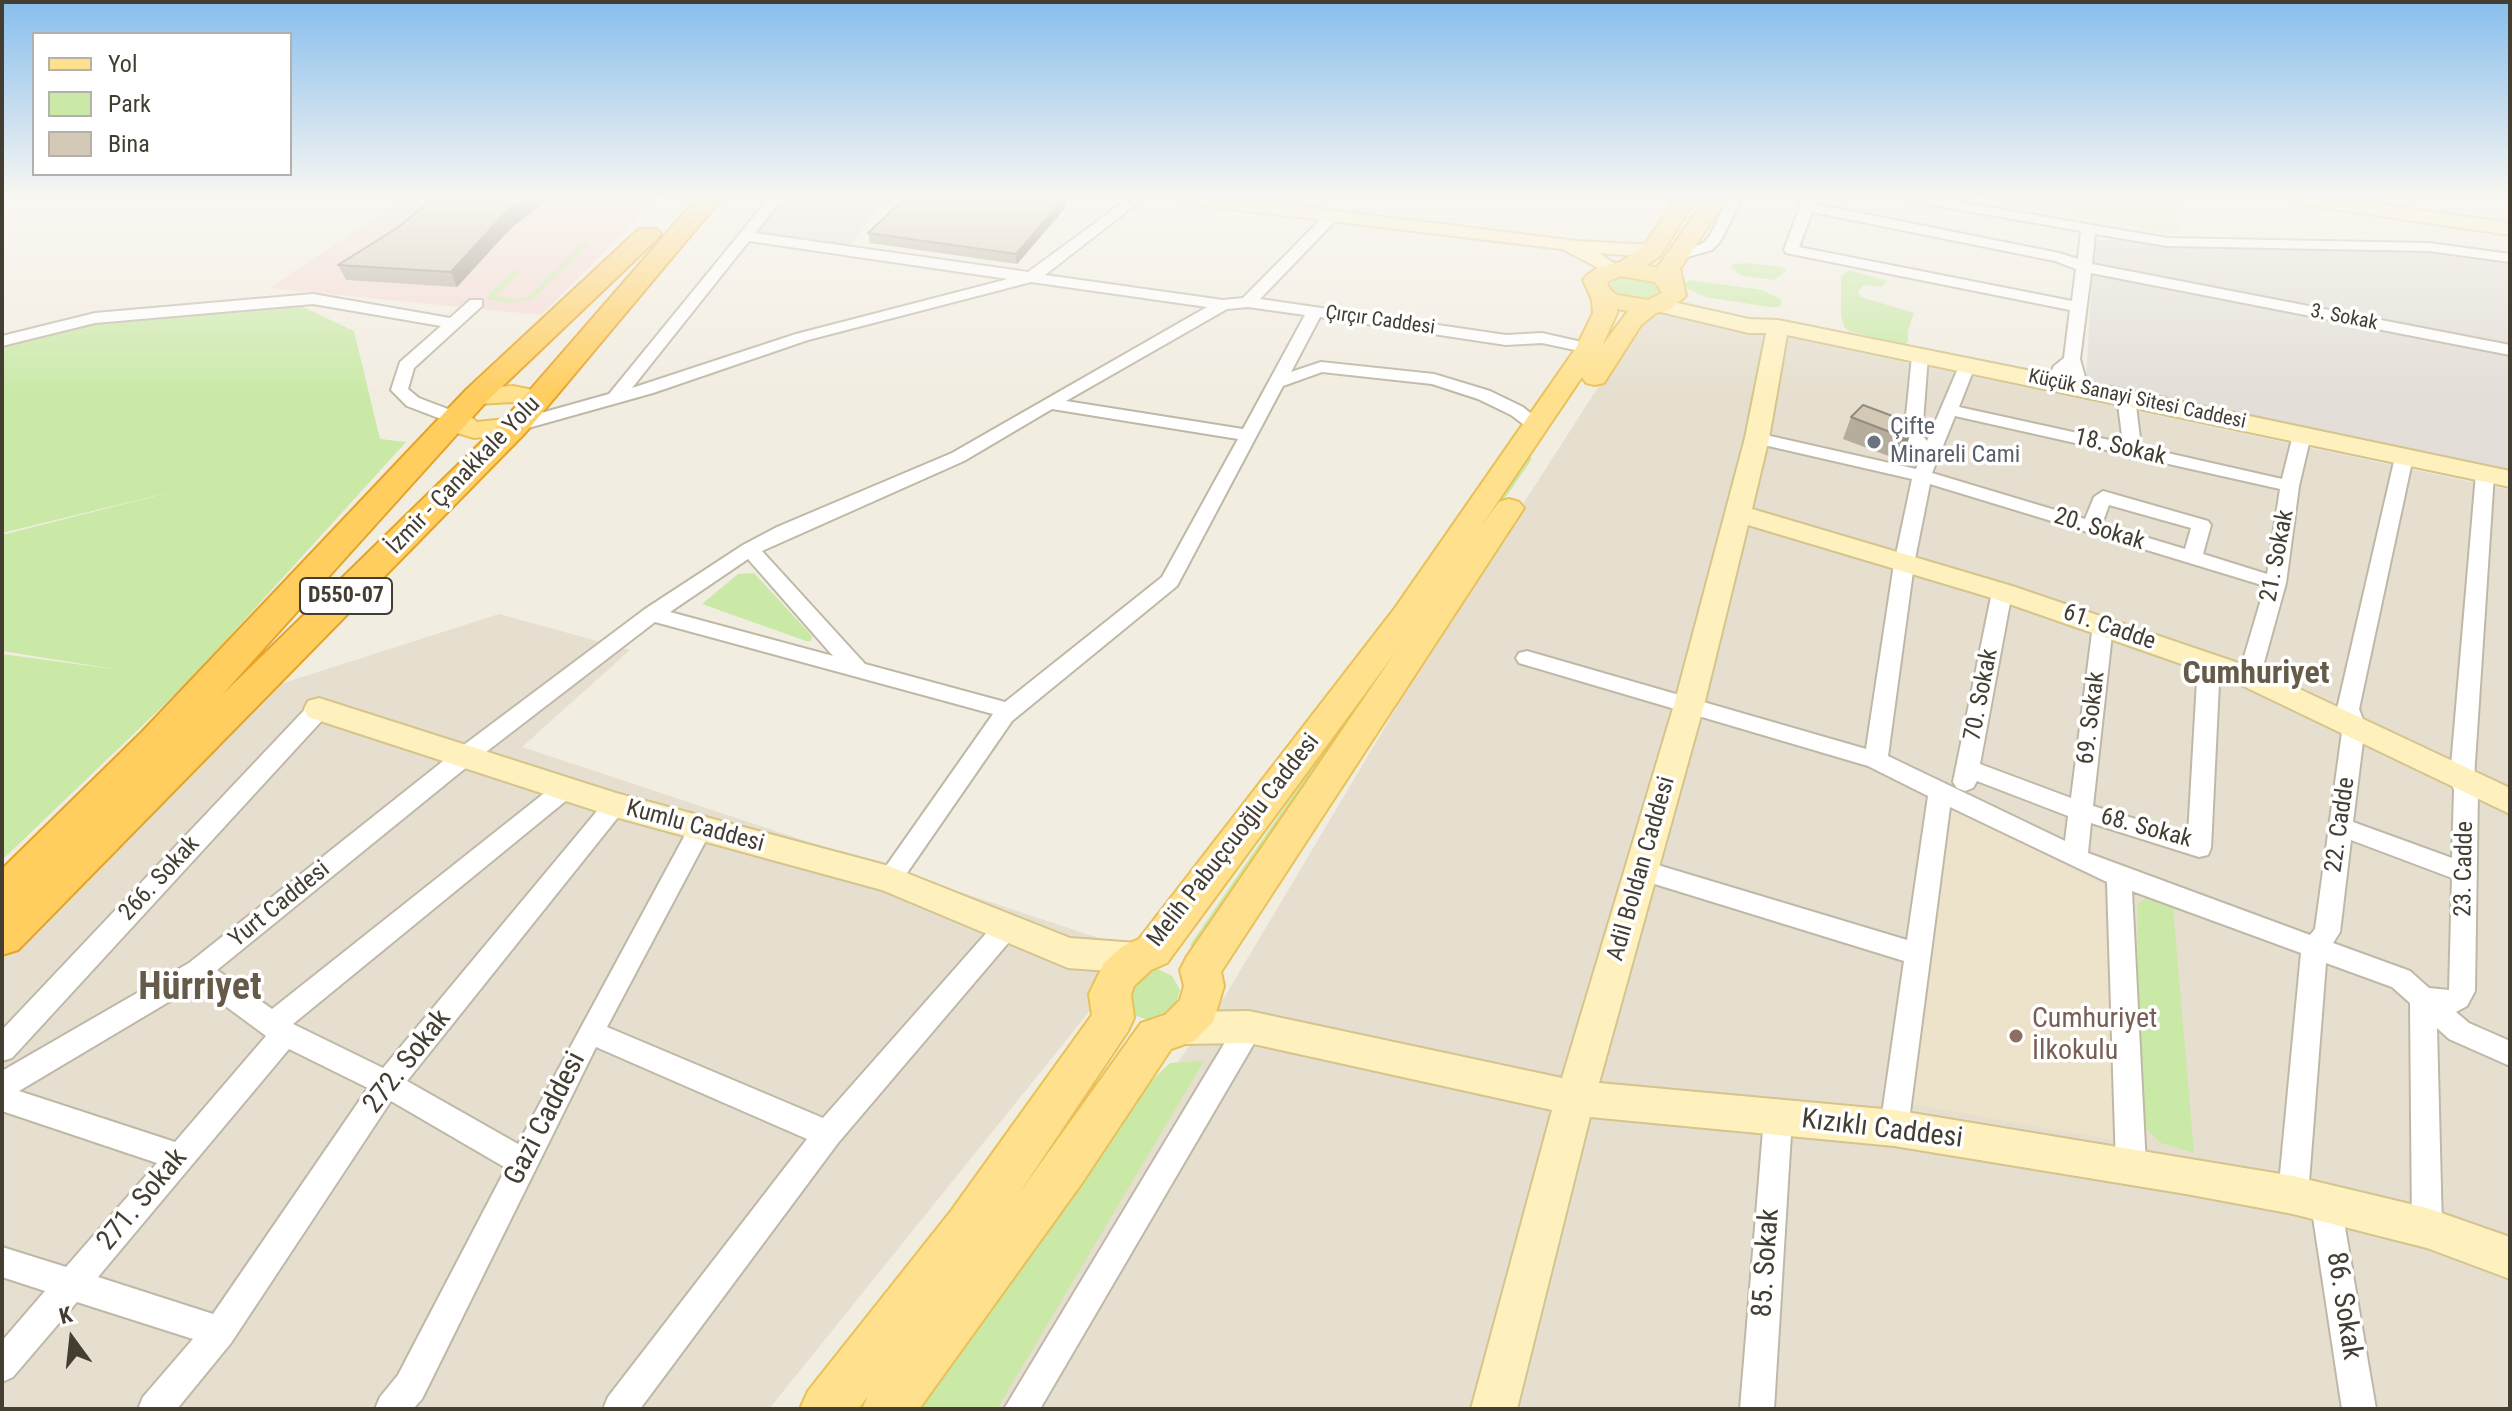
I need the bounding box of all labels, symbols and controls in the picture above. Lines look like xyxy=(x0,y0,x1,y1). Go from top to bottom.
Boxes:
legend xyxy=(32,32,292,176)
text: Yol xyxy=(108,50,137,78)
text: Park xyxy=(108,90,151,118)
text: Bina xyxy=(108,130,150,158)
street label: 3. Sokak xyxy=(2308,300,2380,336)
street label: Çırçır Caddesi xyxy=(1324,301,1436,341)
street label: Küçük Sanayi Sitesi Caddesi xyxy=(2026,365,2248,435)
street label: İzmir - Çanakkale Yolu xyxy=(381,391,547,561)
place label: Çifte Minareli Cami xyxy=(1890,414,2020,470)
street label: 18. Sokak xyxy=(2071,423,2169,473)
marker: Çifte Minareli Cami xyxy=(1865,433,1883,451)
street label: 20. Sokak xyxy=(2050,503,2148,557)
street label: 21. Sokak xyxy=(2255,508,2301,604)
road number: D550-07 xyxy=(300,578,392,614)
street label: 61. Cadde xyxy=(2059,599,2159,657)
street label: 70. Sokak xyxy=(1959,647,2005,743)
district label: Cumhuriyet xyxy=(2182,656,2330,694)
street label: 69. Sokak xyxy=(2072,670,2112,766)
street label: Melih Pabuçcuoğlu Caddesi xyxy=(1142,729,1326,953)
street label: Adil Boldan Caddesi xyxy=(1602,774,1682,964)
street label: 22. Cadde xyxy=(2320,776,2362,874)
street label: Kumlu Caddesi xyxy=(623,795,767,859)
street label: 68. Sokak xyxy=(2097,803,2195,855)
street label: 23. Cadde xyxy=(2450,821,2480,917)
street label: 266. Sokak xyxy=(114,831,206,927)
street label: Yurt Caddesi xyxy=(224,856,336,954)
district label: Hürriyet xyxy=(138,966,262,1012)
street label: 272. Sokak xyxy=(357,1003,459,1121)
place label: Cumhuriyet İlkokulu xyxy=(2032,1003,2157,1069)
marker: Cumhuriyet İlkokulu xyxy=(2007,1027,2025,1045)
street label: Gazi Caddesi xyxy=(498,1047,594,1191)
street label: Kızıklı Caddesi xyxy=(1799,1103,1965,1157)
street label: 271. Sokak xyxy=(91,1142,195,1258)
street label: 85. Sokak xyxy=(1746,1208,1788,1318)
street label: 86. Sokak xyxy=(2318,1250,2368,1362)
north arrow xyxy=(32,1299,112,1379)
text: K xyxy=(57,1302,75,1329)

